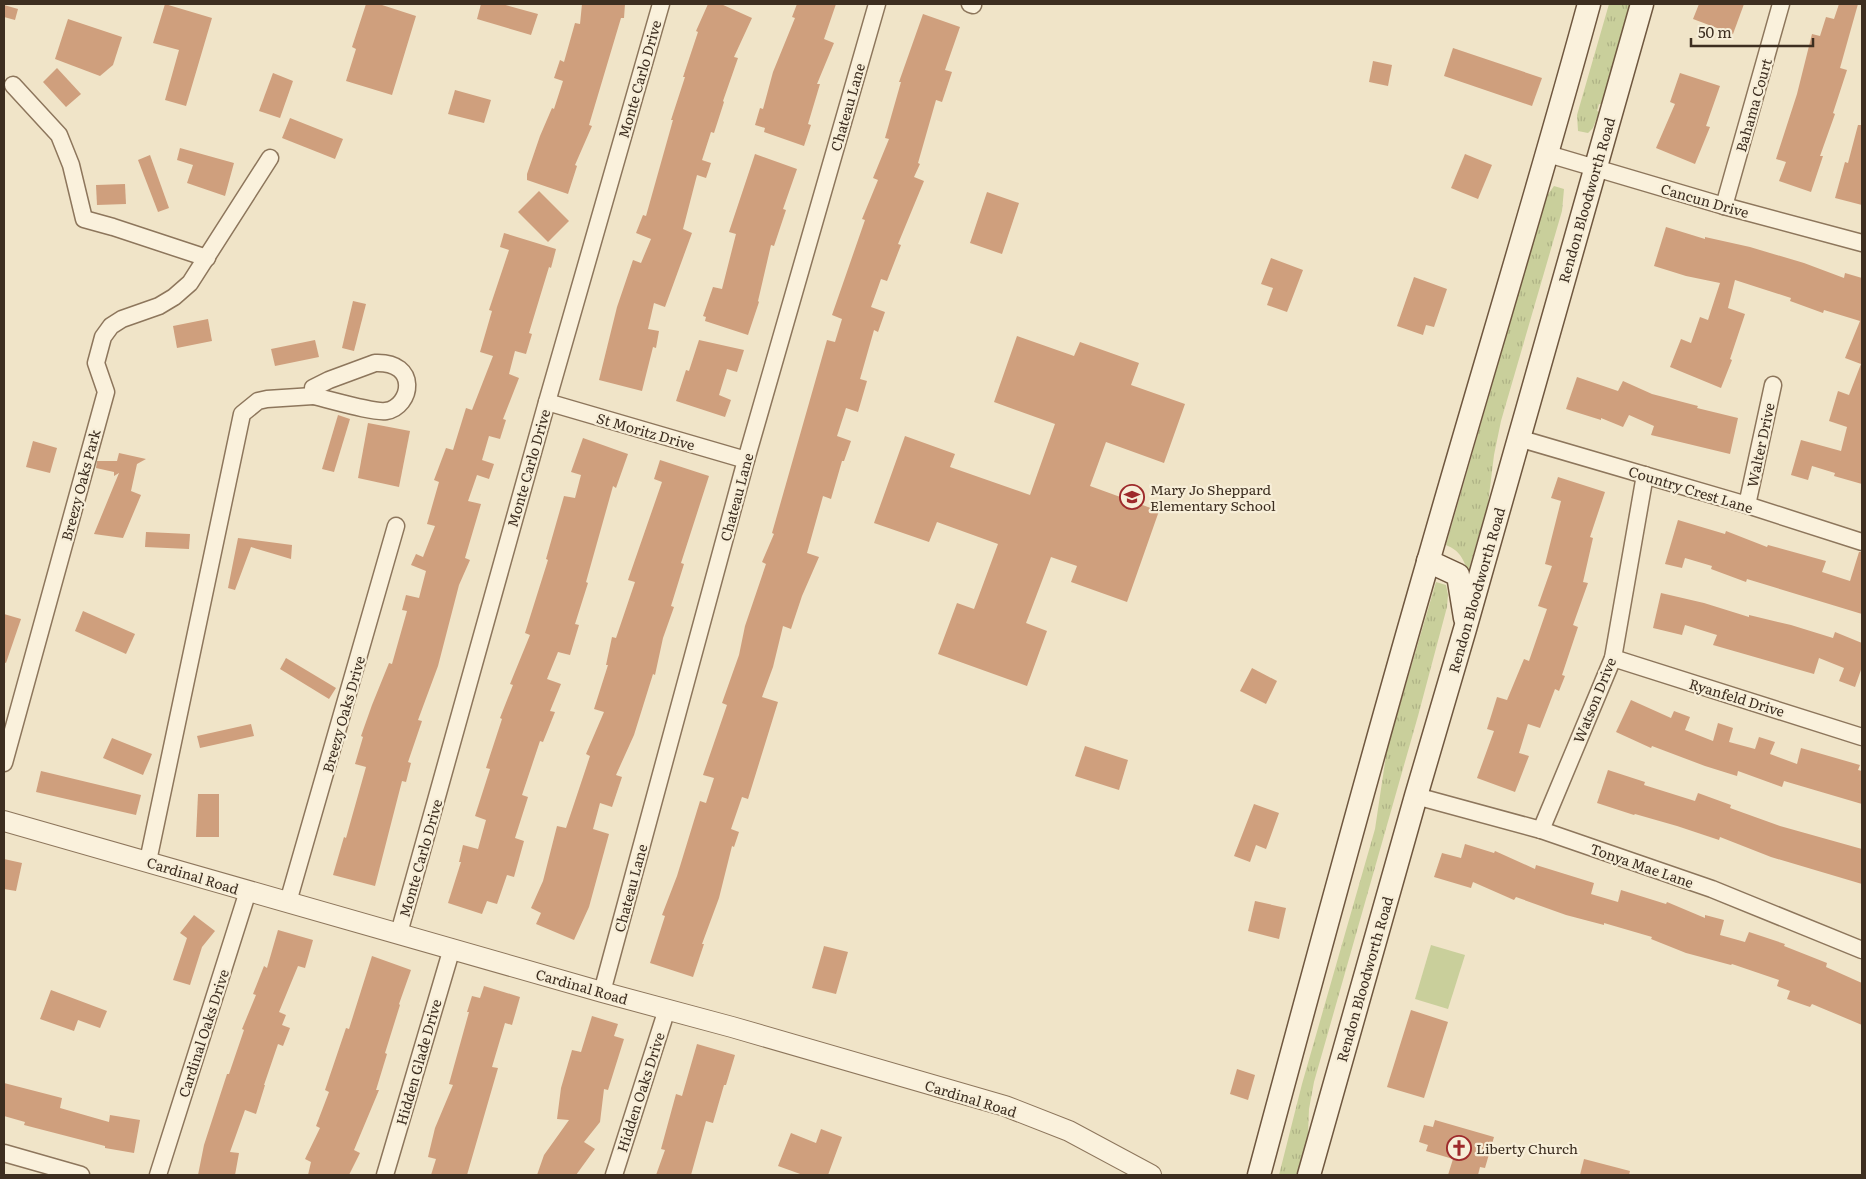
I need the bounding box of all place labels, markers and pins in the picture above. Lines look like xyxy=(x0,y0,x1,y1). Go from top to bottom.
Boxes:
place label: Mary Jo Sheppard Elementary School xyxy=(1150,479,1276,515)
school or university icon: Mary Jo Sheppard Elementary School xyxy=(1119,484,1145,510)
church icon: Liberty Church xyxy=(1446,1135,1472,1161)
place label: Liberty Church xyxy=(1476,1138,1578,1158)

